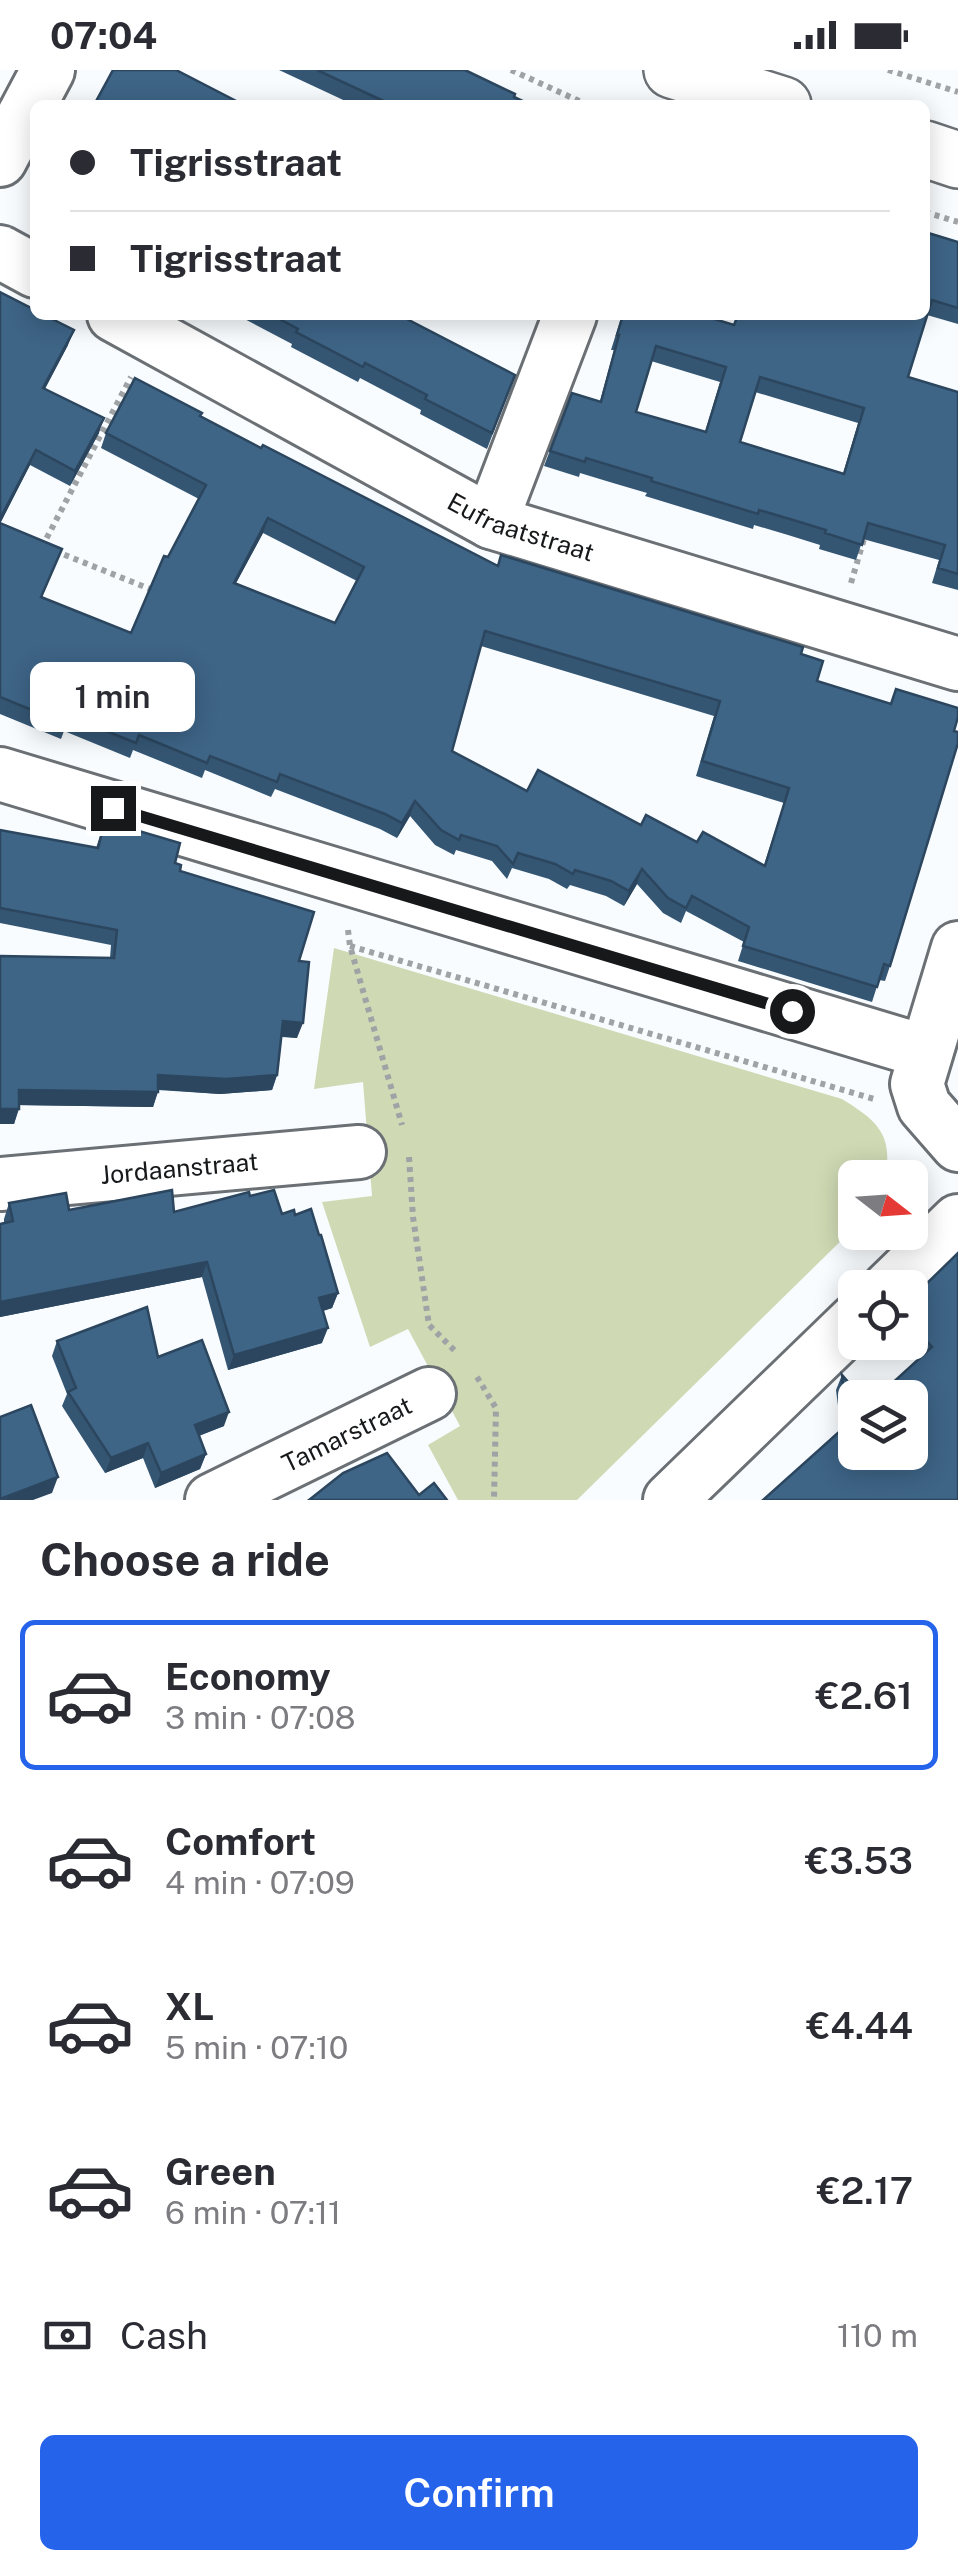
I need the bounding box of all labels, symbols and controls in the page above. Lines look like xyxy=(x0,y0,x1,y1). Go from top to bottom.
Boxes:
text: 07:04 xyxy=(50,13,157,58)
text: Tigrisstraat xyxy=(130,140,342,185)
text: Tigrisstraat xyxy=(130,236,342,281)
street label: Eufraatstraat xyxy=(442,486,598,567)
callout: 1 min xyxy=(31,663,196,733)
text: 1 min xyxy=(74,678,151,715)
route end xyxy=(91,786,136,831)
route start xyxy=(770,989,815,1034)
street label: Jordaanstraat xyxy=(99,1146,260,1190)
north arrow xyxy=(838,1160,928,1250)
map controls xyxy=(838,1160,928,1470)
button: locate xyxy=(838,1270,928,1360)
button: layers xyxy=(838,1380,928,1470)
street label: Tamarstraat xyxy=(277,1390,417,1478)
text: Choose a ride xyxy=(40,1533,330,1586)
icon: car xyxy=(45,1650,135,1740)
text: Economy xyxy=(165,1654,331,1699)
text: €2.61 xyxy=(816,1673,913,1718)
text: 3 min · 07:08 xyxy=(165,1699,355,1736)
icon: car xyxy=(45,1815,135,1905)
text: Comfort xyxy=(165,1819,316,1864)
text: €3.53 xyxy=(805,1838,913,1883)
text: 4 min · 07:09 xyxy=(165,1864,355,1901)
icon: car xyxy=(45,1980,135,2070)
text: XL xyxy=(165,1984,214,2029)
text: €4.44 xyxy=(806,2003,913,2048)
text: 5 min · 07:10 xyxy=(165,2029,348,2066)
icon: car xyxy=(45,2145,135,2235)
text: Green xyxy=(165,2149,276,2194)
text: €2.17 xyxy=(817,2168,913,2213)
text: 6 min · 07:11 xyxy=(165,2194,341,2231)
icon: cash xyxy=(40,2308,95,2363)
text: Cash xyxy=(120,2313,208,2358)
text: 110 m xyxy=(837,2317,918,2354)
button: Confirm xyxy=(40,2435,918,2550)

